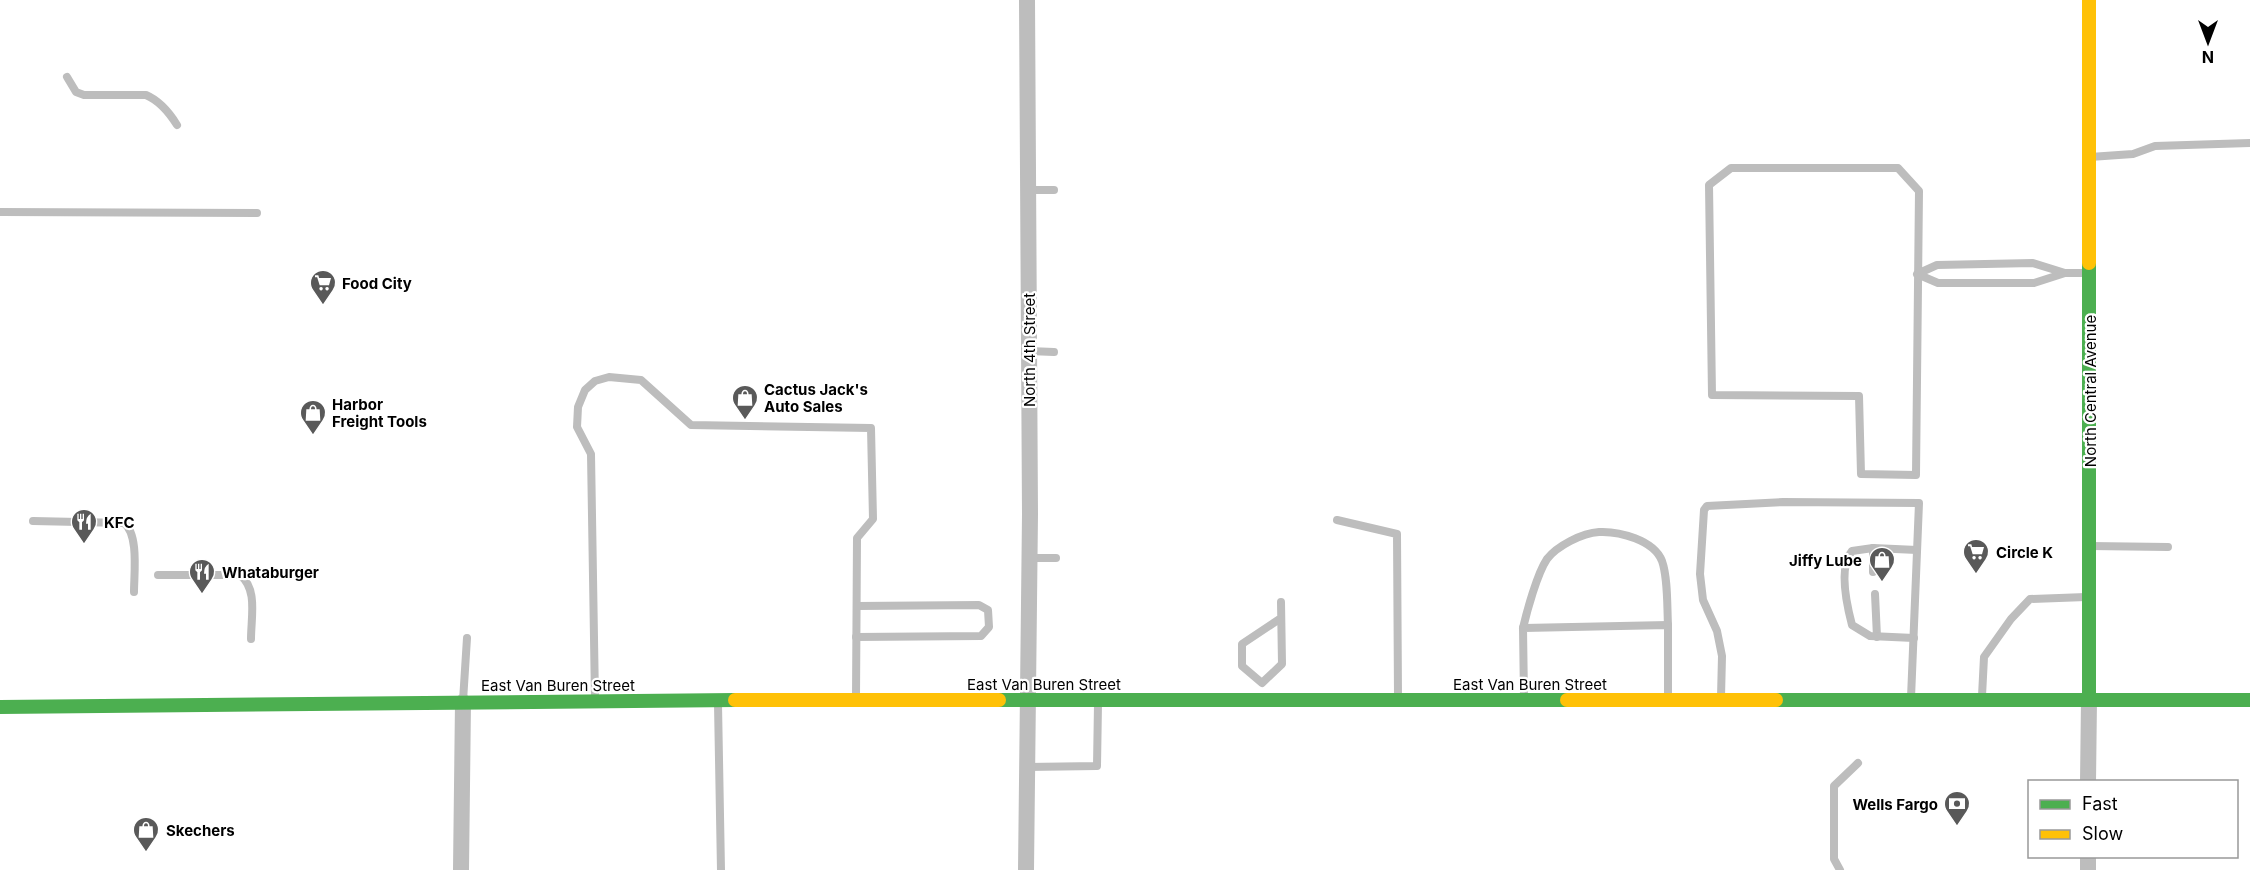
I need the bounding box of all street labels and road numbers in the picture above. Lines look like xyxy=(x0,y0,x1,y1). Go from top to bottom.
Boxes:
street label: North 4th Street xyxy=(1020,293,1039,407)
street label: North Central Avenue xyxy=(2081,315,2100,467)
street label: East Van Buren Street xyxy=(967,675,1121,694)
street label: East Van Buren Street xyxy=(1453,675,1607,694)
street label: East Van Buren Street xyxy=(481,676,635,695)

